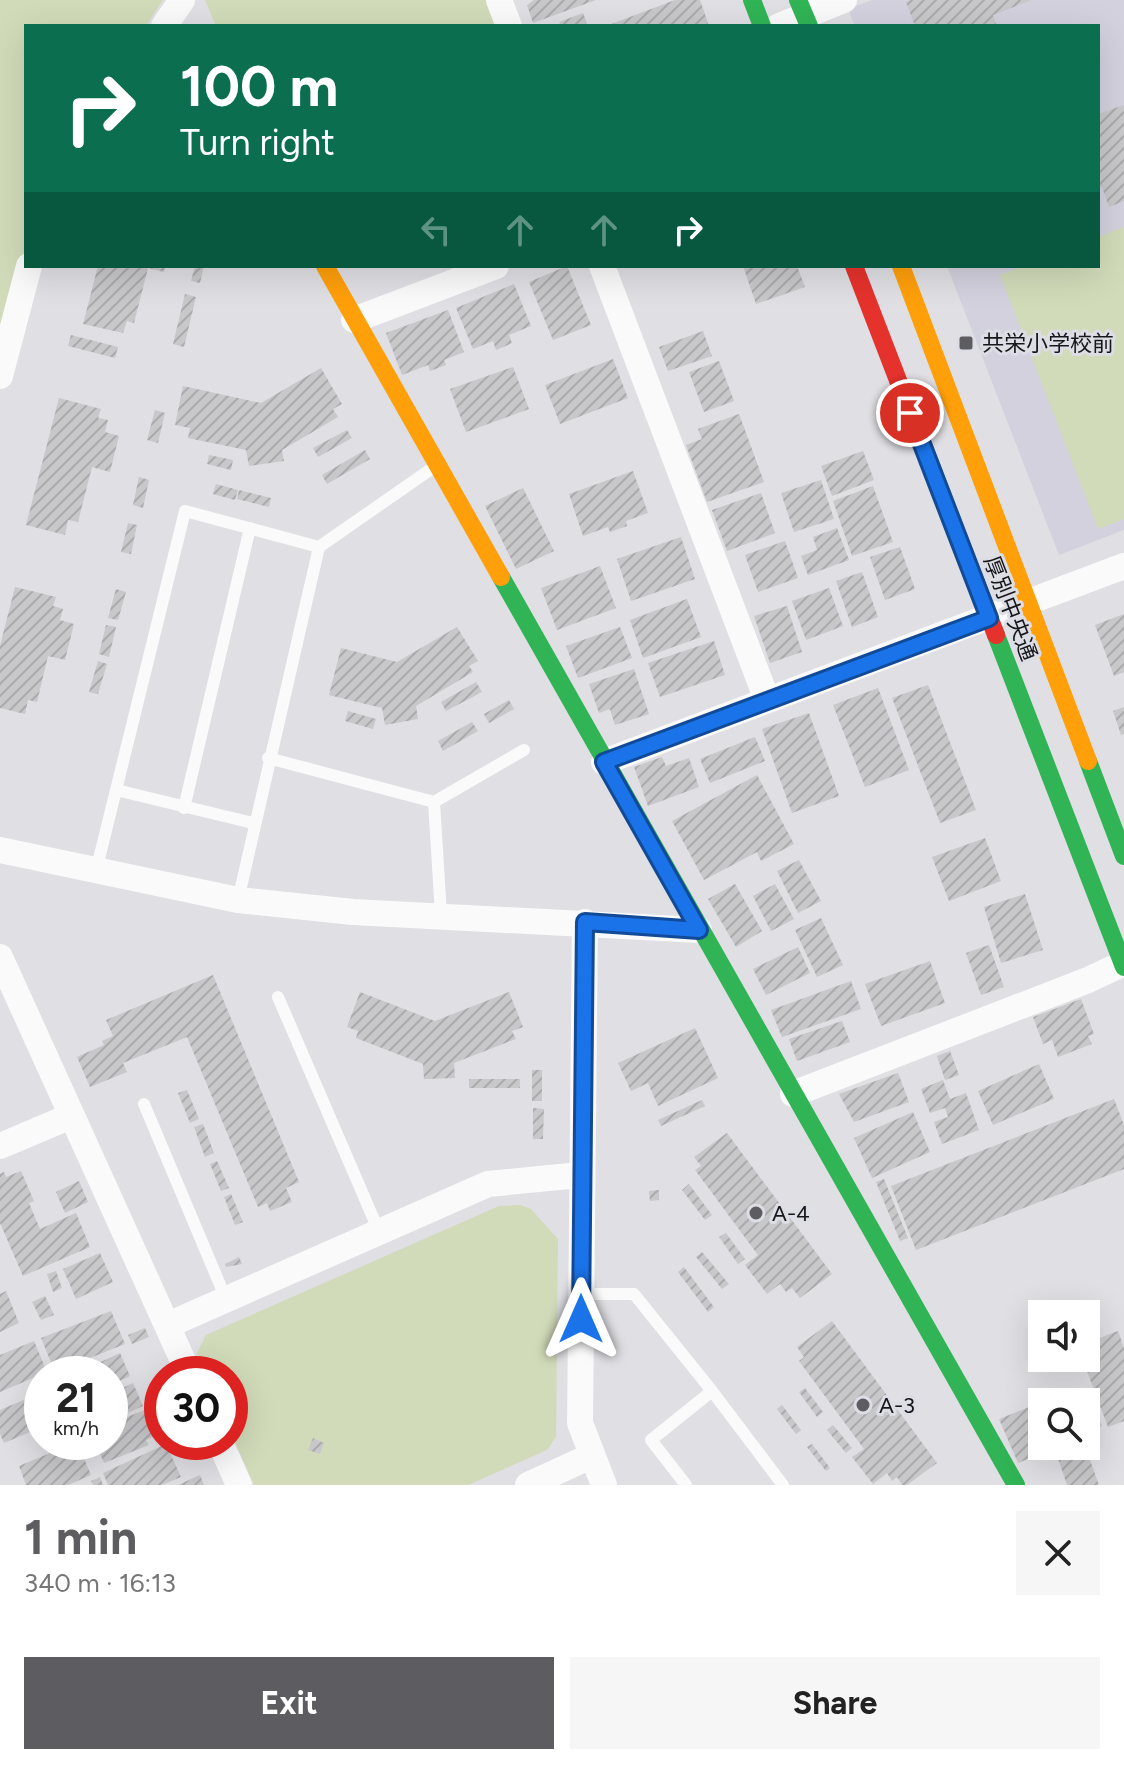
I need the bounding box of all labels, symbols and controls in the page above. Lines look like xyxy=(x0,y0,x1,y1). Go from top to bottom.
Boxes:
text: 100 m xyxy=(180,53,338,120)
icon: right xyxy=(48,56,152,160)
text: Turn right xyxy=(180,121,335,164)
icon: left xyxy=(414,208,458,252)
icon: ahead xyxy=(498,208,542,252)
icon: ahead xyxy=(582,208,626,252)
icon: right xyxy=(666,208,710,252)
place label: 共栄小学校前 xyxy=(982,330,1114,357)
marker: 共栄小学校前 xyxy=(957,334,975,352)
pin xyxy=(876,379,944,447)
icon: arrive xyxy=(888,391,932,435)
street label: 厚別中央通 xyxy=(978,552,1043,664)
place label: A-4 xyxy=(772,1200,810,1227)
marker: A-4 xyxy=(747,1204,765,1222)
position arrow xyxy=(539,1277,623,1361)
map controls xyxy=(1028,1300,1100,1460)
button: sound xyxy=(1028,1300,1100,1372)
speed limit sign: 30 xyxy=(144,1356,248,1460)
text: 21 xyxy=(56,1374,96,1422)
button: search xyxy=(1028,1388,1100,1460)
place label: A-3 xyxy=(879,1392,915,1419)
marker: A-3 xyxy=(854,1396,872,1414)
text: km/h xyxy=(53,1416,99,1440)
text: 1 min xyxy=(24,1508,137,1566)
button: close xyxy=(1016,1511,1100,1595)
text: 340 m · 16:13 xyxy=(24,1567,176,1599)
button: Exit xyxy=(24,1657,554,1749)
button: Share xyxy=(570,1657,1100,1749)

